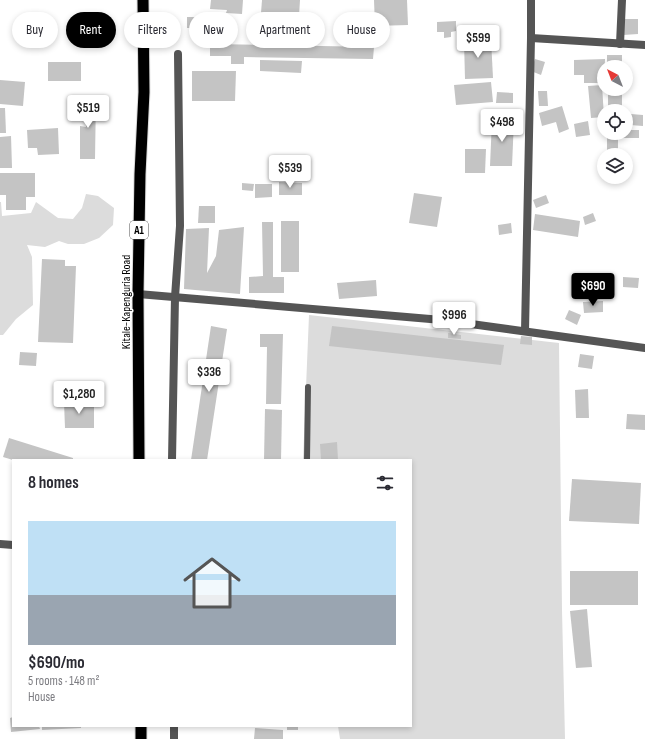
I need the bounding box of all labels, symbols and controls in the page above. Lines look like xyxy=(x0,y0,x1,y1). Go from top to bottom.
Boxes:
chip: Buy xyxy=(12,12,58,48)
chip: Rent xyxy=(66,12,116,48)
chip: Filters xyxy=(124,12,181,48)
chip: New xyxy=(189,12,238,48)
chip: Apartment xyxy=(246,12,325,48)
chip: House xyxy=(333,12,390,48)
pin: $599 xyxy=(454,25,502,59)
text: $599 xyxy=(466,30,490,46)
north arrow xyxy=(597,60,633,96)
map controls xyxy=(597,60,633,184)
pin: $519 xyxy=(64,95,112,129)
text: $519 xyxy=(76,100,100,116)
button: locate xyxy=(597,104,633,140)
pin: $498 xyxy=(478,109,526,143)
text: $498 xyxy=(489,114,515,130)
button: layers xyxy=(597,148,633,184)
pin: $539 xyxy=(266,155,314,189)
text: $539 xyxy=(278,160,302,176)
road number: A1 xyxy=(130,221,148,239)
street label: Kitale-Kapenguria Road xyxy=(119,255,134,349)
pin: $690 xyxy=(569,273,617,307)
text: $690 xyxy=(580,278,606,294)
pin: $996 xyxy=(430,302,478,336)
text: $996 xyxy=(441,307,467,323)
pin: $336 xyxy=(185,359,233,393)
text: $336 xyxy=(197,364,221,380)
pin: $1,280 xyxy=(46,381,112,415)
text: $1,280 xyxy=(62,386,96,402)
icon: filters xyxy=(374,472,396,494)
text: 8 homes xyxy=(28,473,79,493)
icon: home xyxy=(176,547,248,619)
text: $690/mo xyxy=(28,653,85,673)
text: 5 rooms · 148 m² xyxy=(28,673,100,689)
text: House xyxy=(28,689,55,705)

